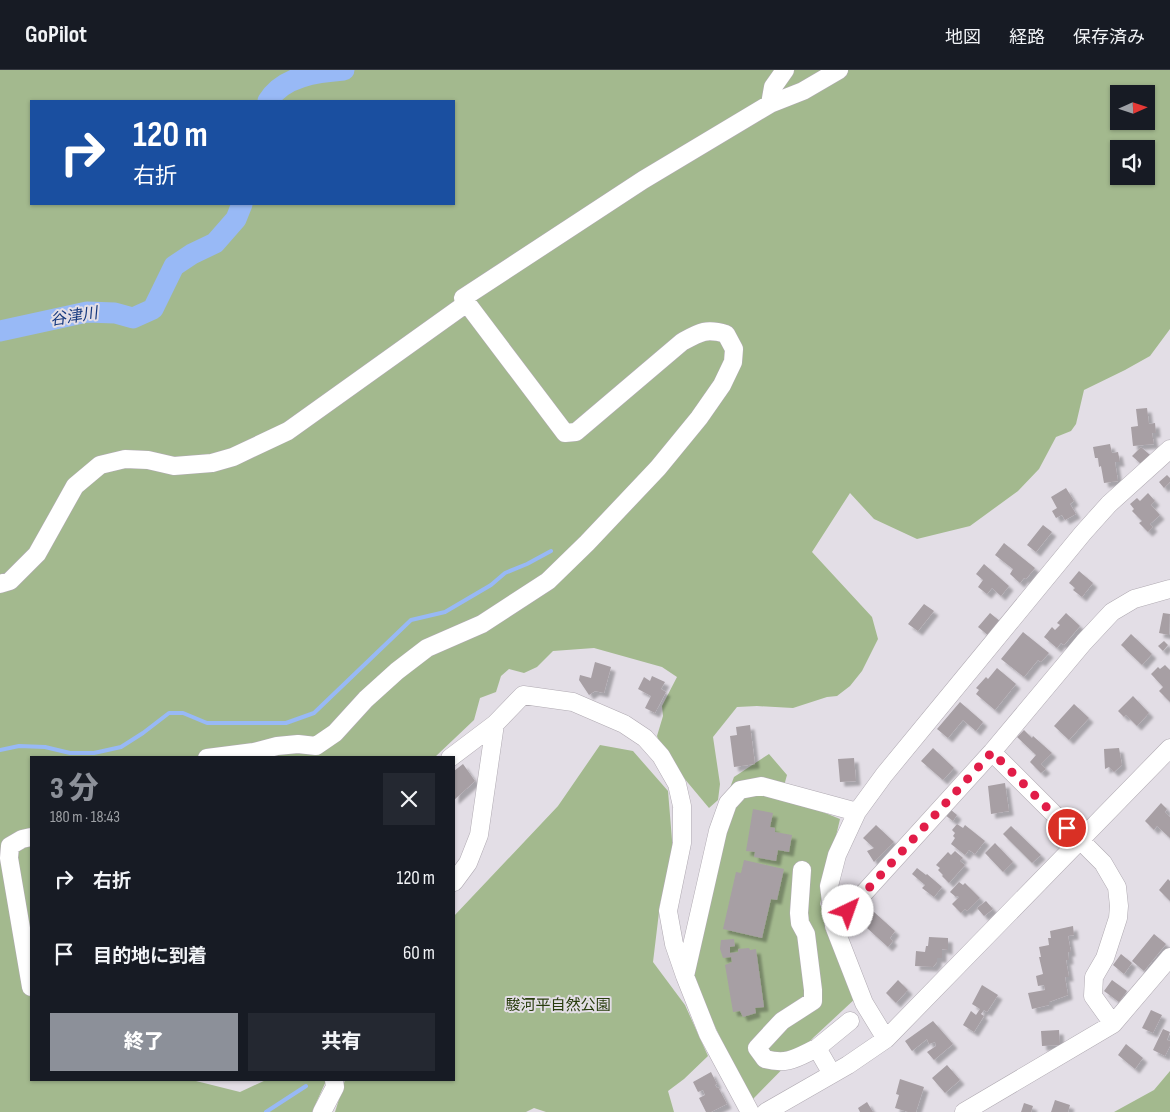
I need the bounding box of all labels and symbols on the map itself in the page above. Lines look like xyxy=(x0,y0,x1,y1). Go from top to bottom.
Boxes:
north arrow xyxy=(1110,85,1155,130)
water label: 谷津川 xyxy=(49,304,101,330)
pin xyxy=(1046,807,1088,849)
position arrow xyxy=(821,884,873,936)
park label: 駿河平自然公園 xyxy=(505,996,611,1015)

